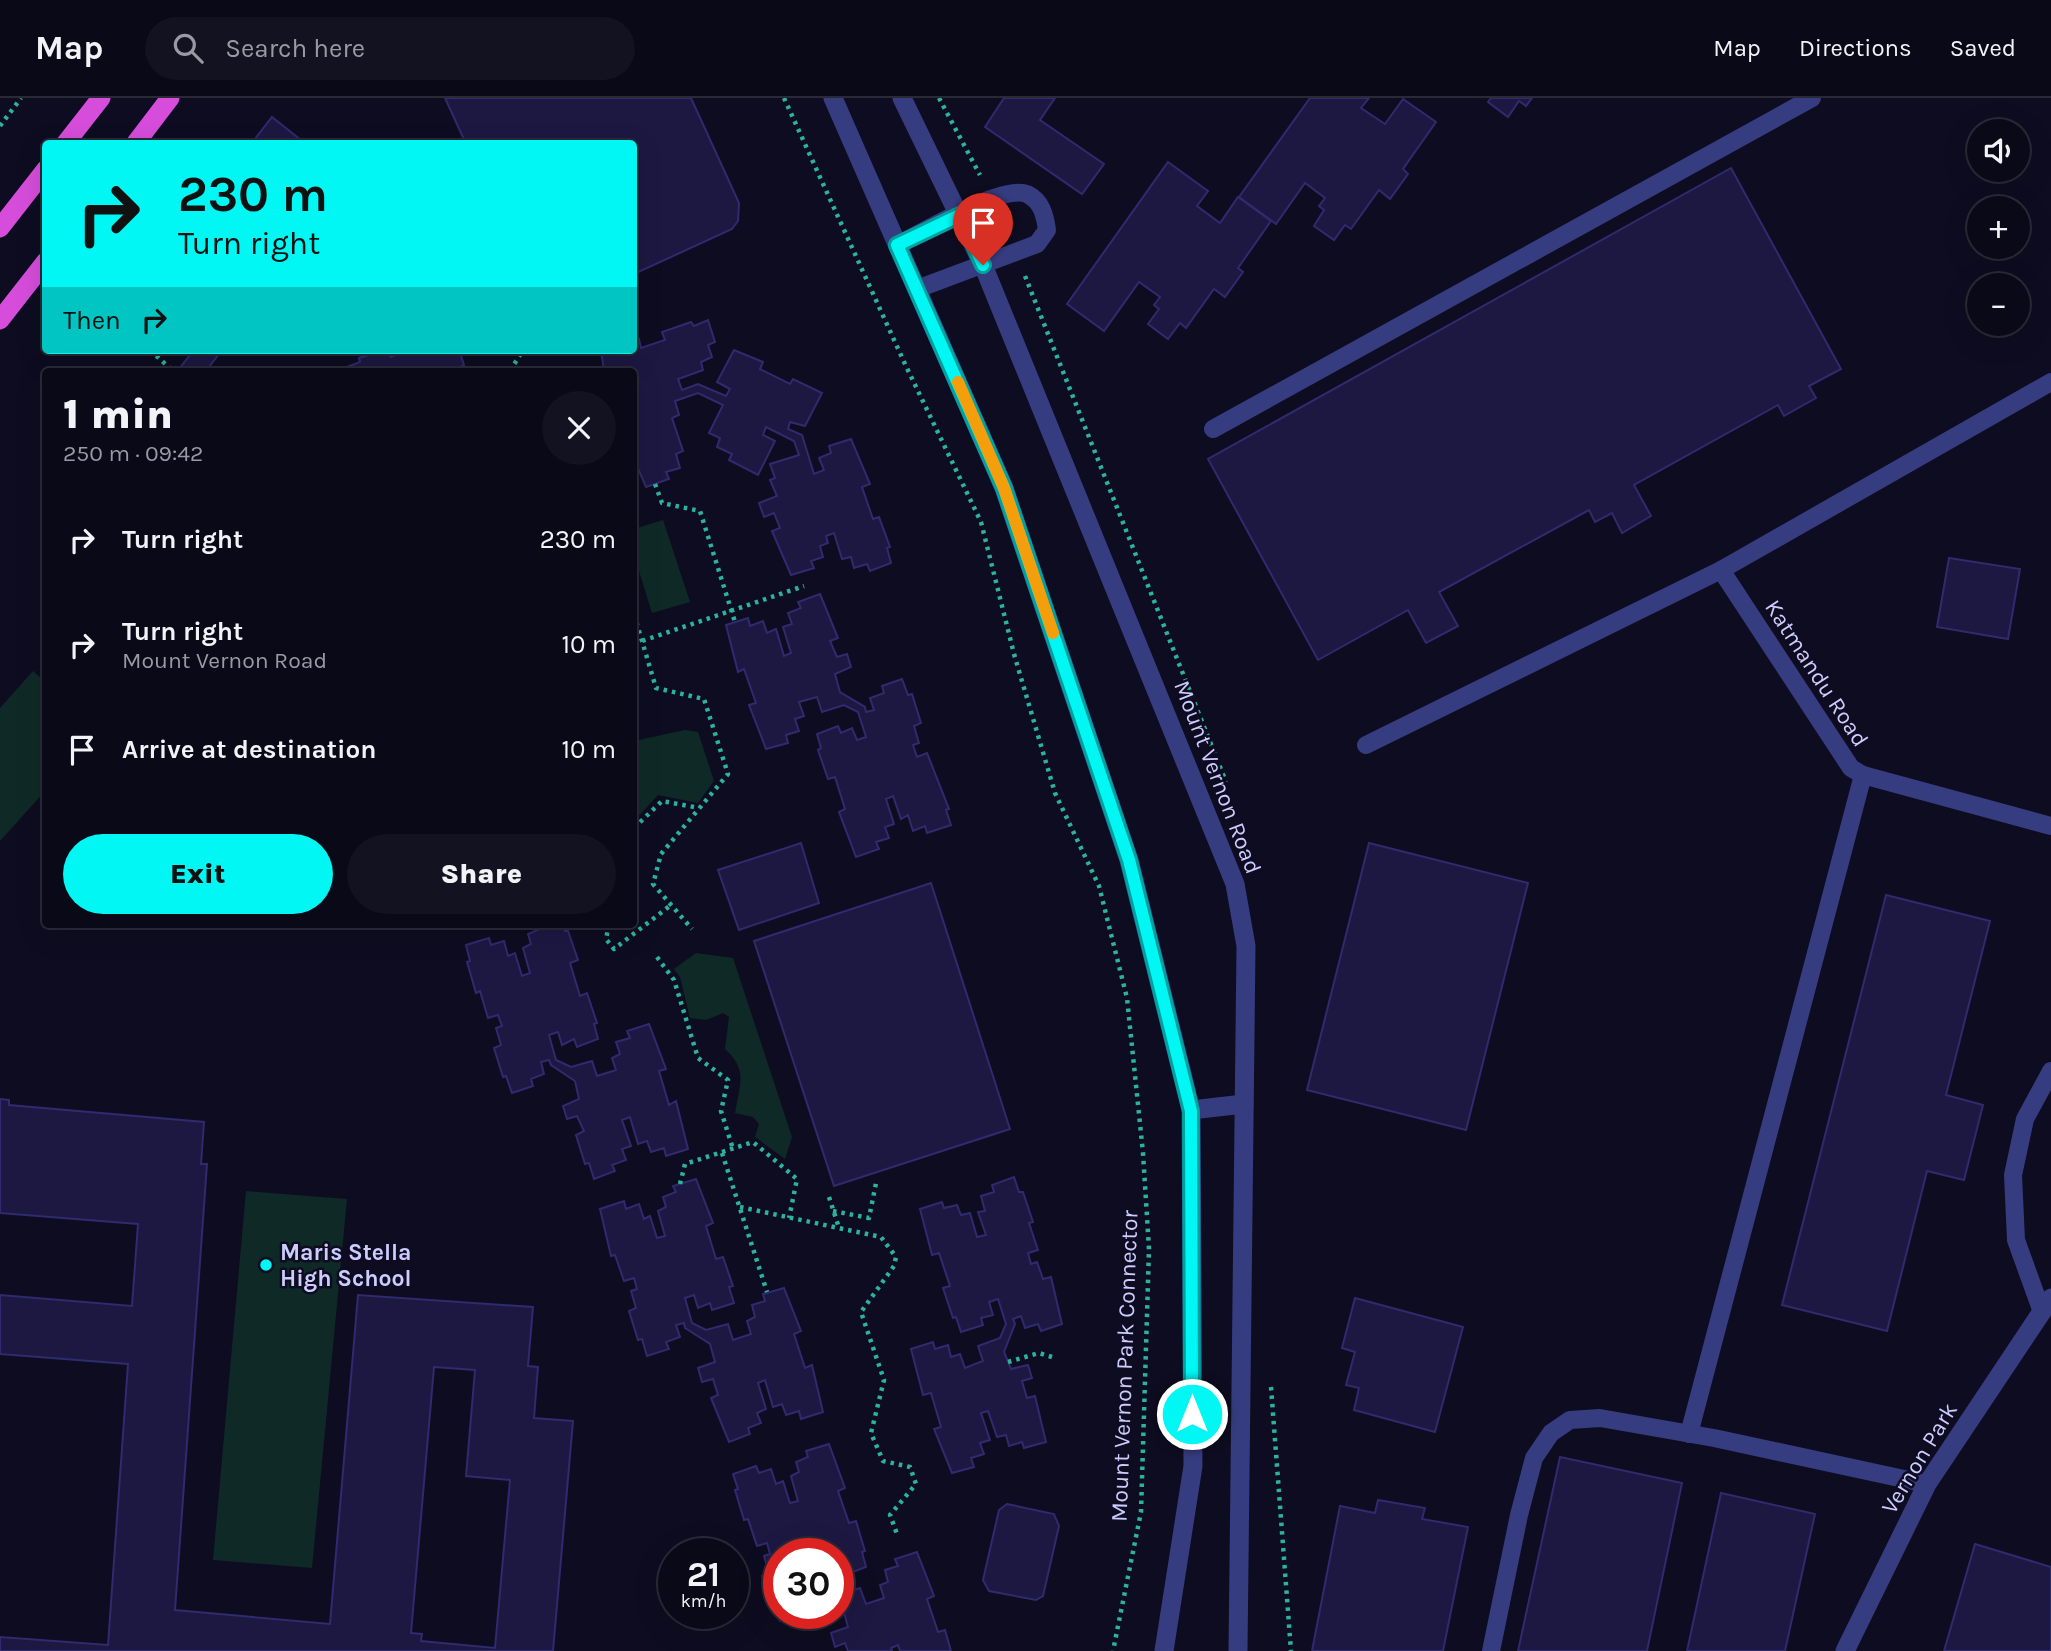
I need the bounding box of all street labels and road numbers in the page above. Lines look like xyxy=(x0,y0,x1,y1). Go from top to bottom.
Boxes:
street label: Katmandu Road xyxy=(1759,595,1874,752)
street label: Mount Vernon Road xyxy=(1168,677,1267,878)
street label: Mount Vernon Park Connector xyxy=(1106,1209,1143,1522)
street label: Vernon Park xyxy=(1876,1398,1963,1519)

